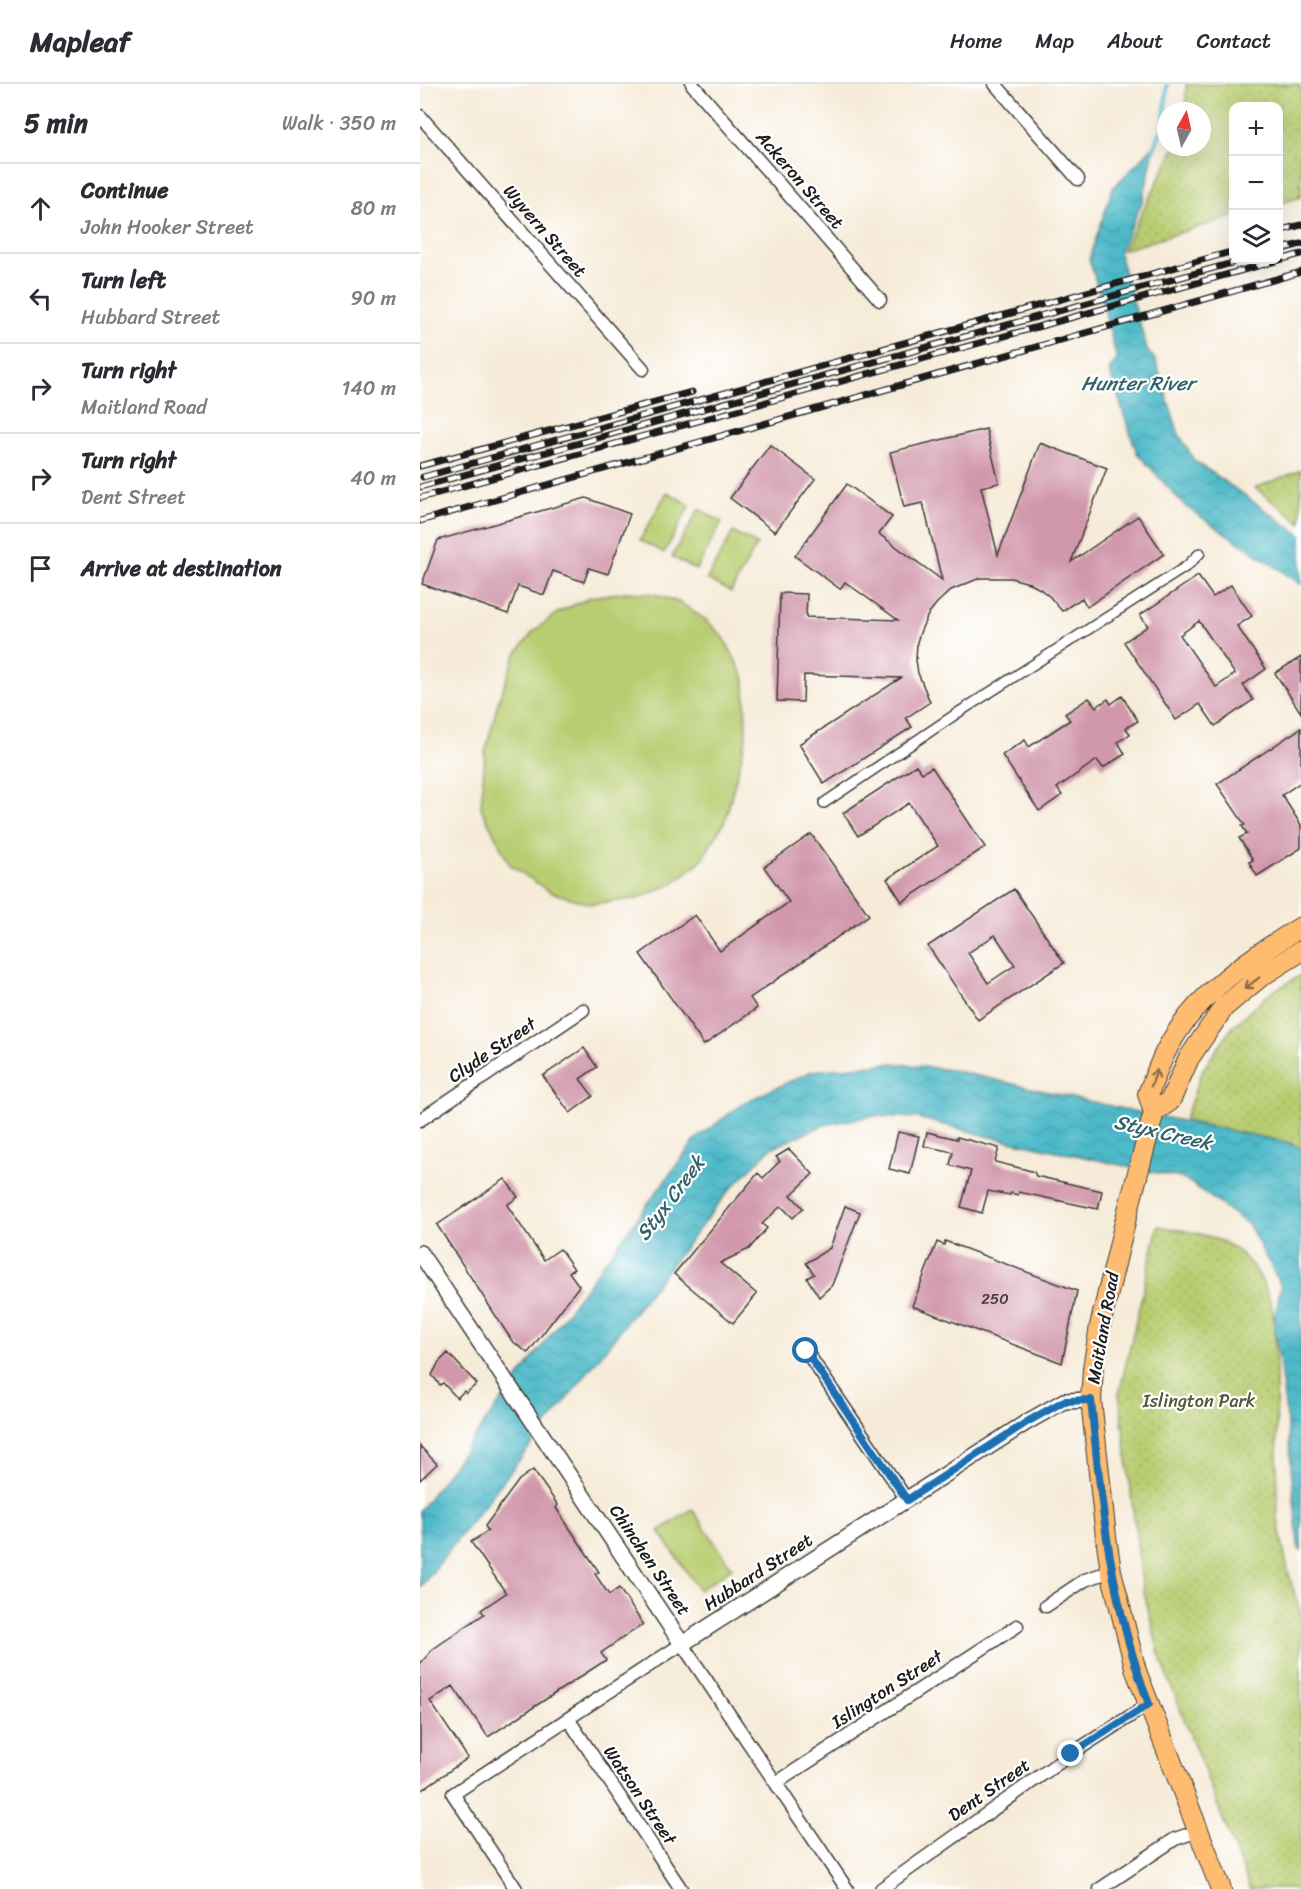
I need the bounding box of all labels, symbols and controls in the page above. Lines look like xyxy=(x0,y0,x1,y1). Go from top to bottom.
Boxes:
text: Mapleaf xyxy=(30,17,130,66)
text: Home xyxy=(950,22,1002,60)
text: Map xyxy=(1035,22,1074,60)
text: About xyxy=(1107,22,1164,60)
text: Contact xyxy=(1197,22,1271,60)
text: 5 min xyxy=(24,100,88,146)
north arrow xyxy=(1157,102,1211,156)
map controls xyxy=(1229,102,1283,264)
button: + xyxy=(1229,102,1283,156)
text: Walk · 350 m xyxy=(282,106,396,141)
street label: Ackeron Street xyxy=(747,122,852,237)
button: − xyxy=(1229,156,1283,210)
text: Continue xyxy=(81,171,169,210)
street label: Wyvern Street xyxy=(495,177,595,285)
text: 80 m xyxy=(351,191,396,226)
icon: ahead xyxy=(24,192,57,225)
text: John Hooker Street xyxy=(81,210,254,245)
button: layers xyxy=(1229,210,1283,264)
text: Turn left xyxy=(81,261,166,300)
text: 90 m xyxy=(351,281,396,316)
icon: left xyxy=(24,282,57,315)
text: Hubbard Street xyxy=(81,300,220,335)
text: Turn right xyxy=(81,351,176,390)
water label: Hunter River xyxy=(1081,366,1199,401)
text: 140 m xyxy=(342,371,396,406)
icon: right xyxy=(24,372,57,405)
text: Maitland Road xyxy=(81,390,207,425)
text: Turn right xyxy=(81,441,176,480)
text: 40 m xyxy=(350,461,396,496)
icon: right xyxy=(24,462,57,495)
text: Dent Street xyxy=(81,480,186,515)
text: Arrive at destination xyxy=(81,549,282,588)
icon: arrive xyxy=(24,552,57,585)
one-way arrow xyxy=(1244,976,1260,989)
street label: Clyde Street xyxy=(441,1008,543,1091)
one-way arrow xyxy=(1150,1069,1161,1088)
water label: Styx Creek xyxy=(1111,1104,1217,1161)
water label: Styx Creek xyxy=(627,1146,716,1248)
street label: Maitland Road xyxy=(1077,1268,1129,1387)
house number: 250 xyxy=(981,1286,1009,1312)
route start xyxy=(792,1337,818,1363)
park label: Islington Park xyxy=(1142,1385,1256,1417)
street label: Chinchen Street xyxy=(601,1498,699,1623)
street label: Hubbard Street xyxy=(697,1524,819,1620)
street label: Islington Street xyxy=(824,1640,950,1738)
street label: Watson Street xyxy=(595,1739,686,1852)
route end xyxy=(1057,1740,1083,1766)
street label: Dent Street xyxy=(941,1750,1037,1830)

